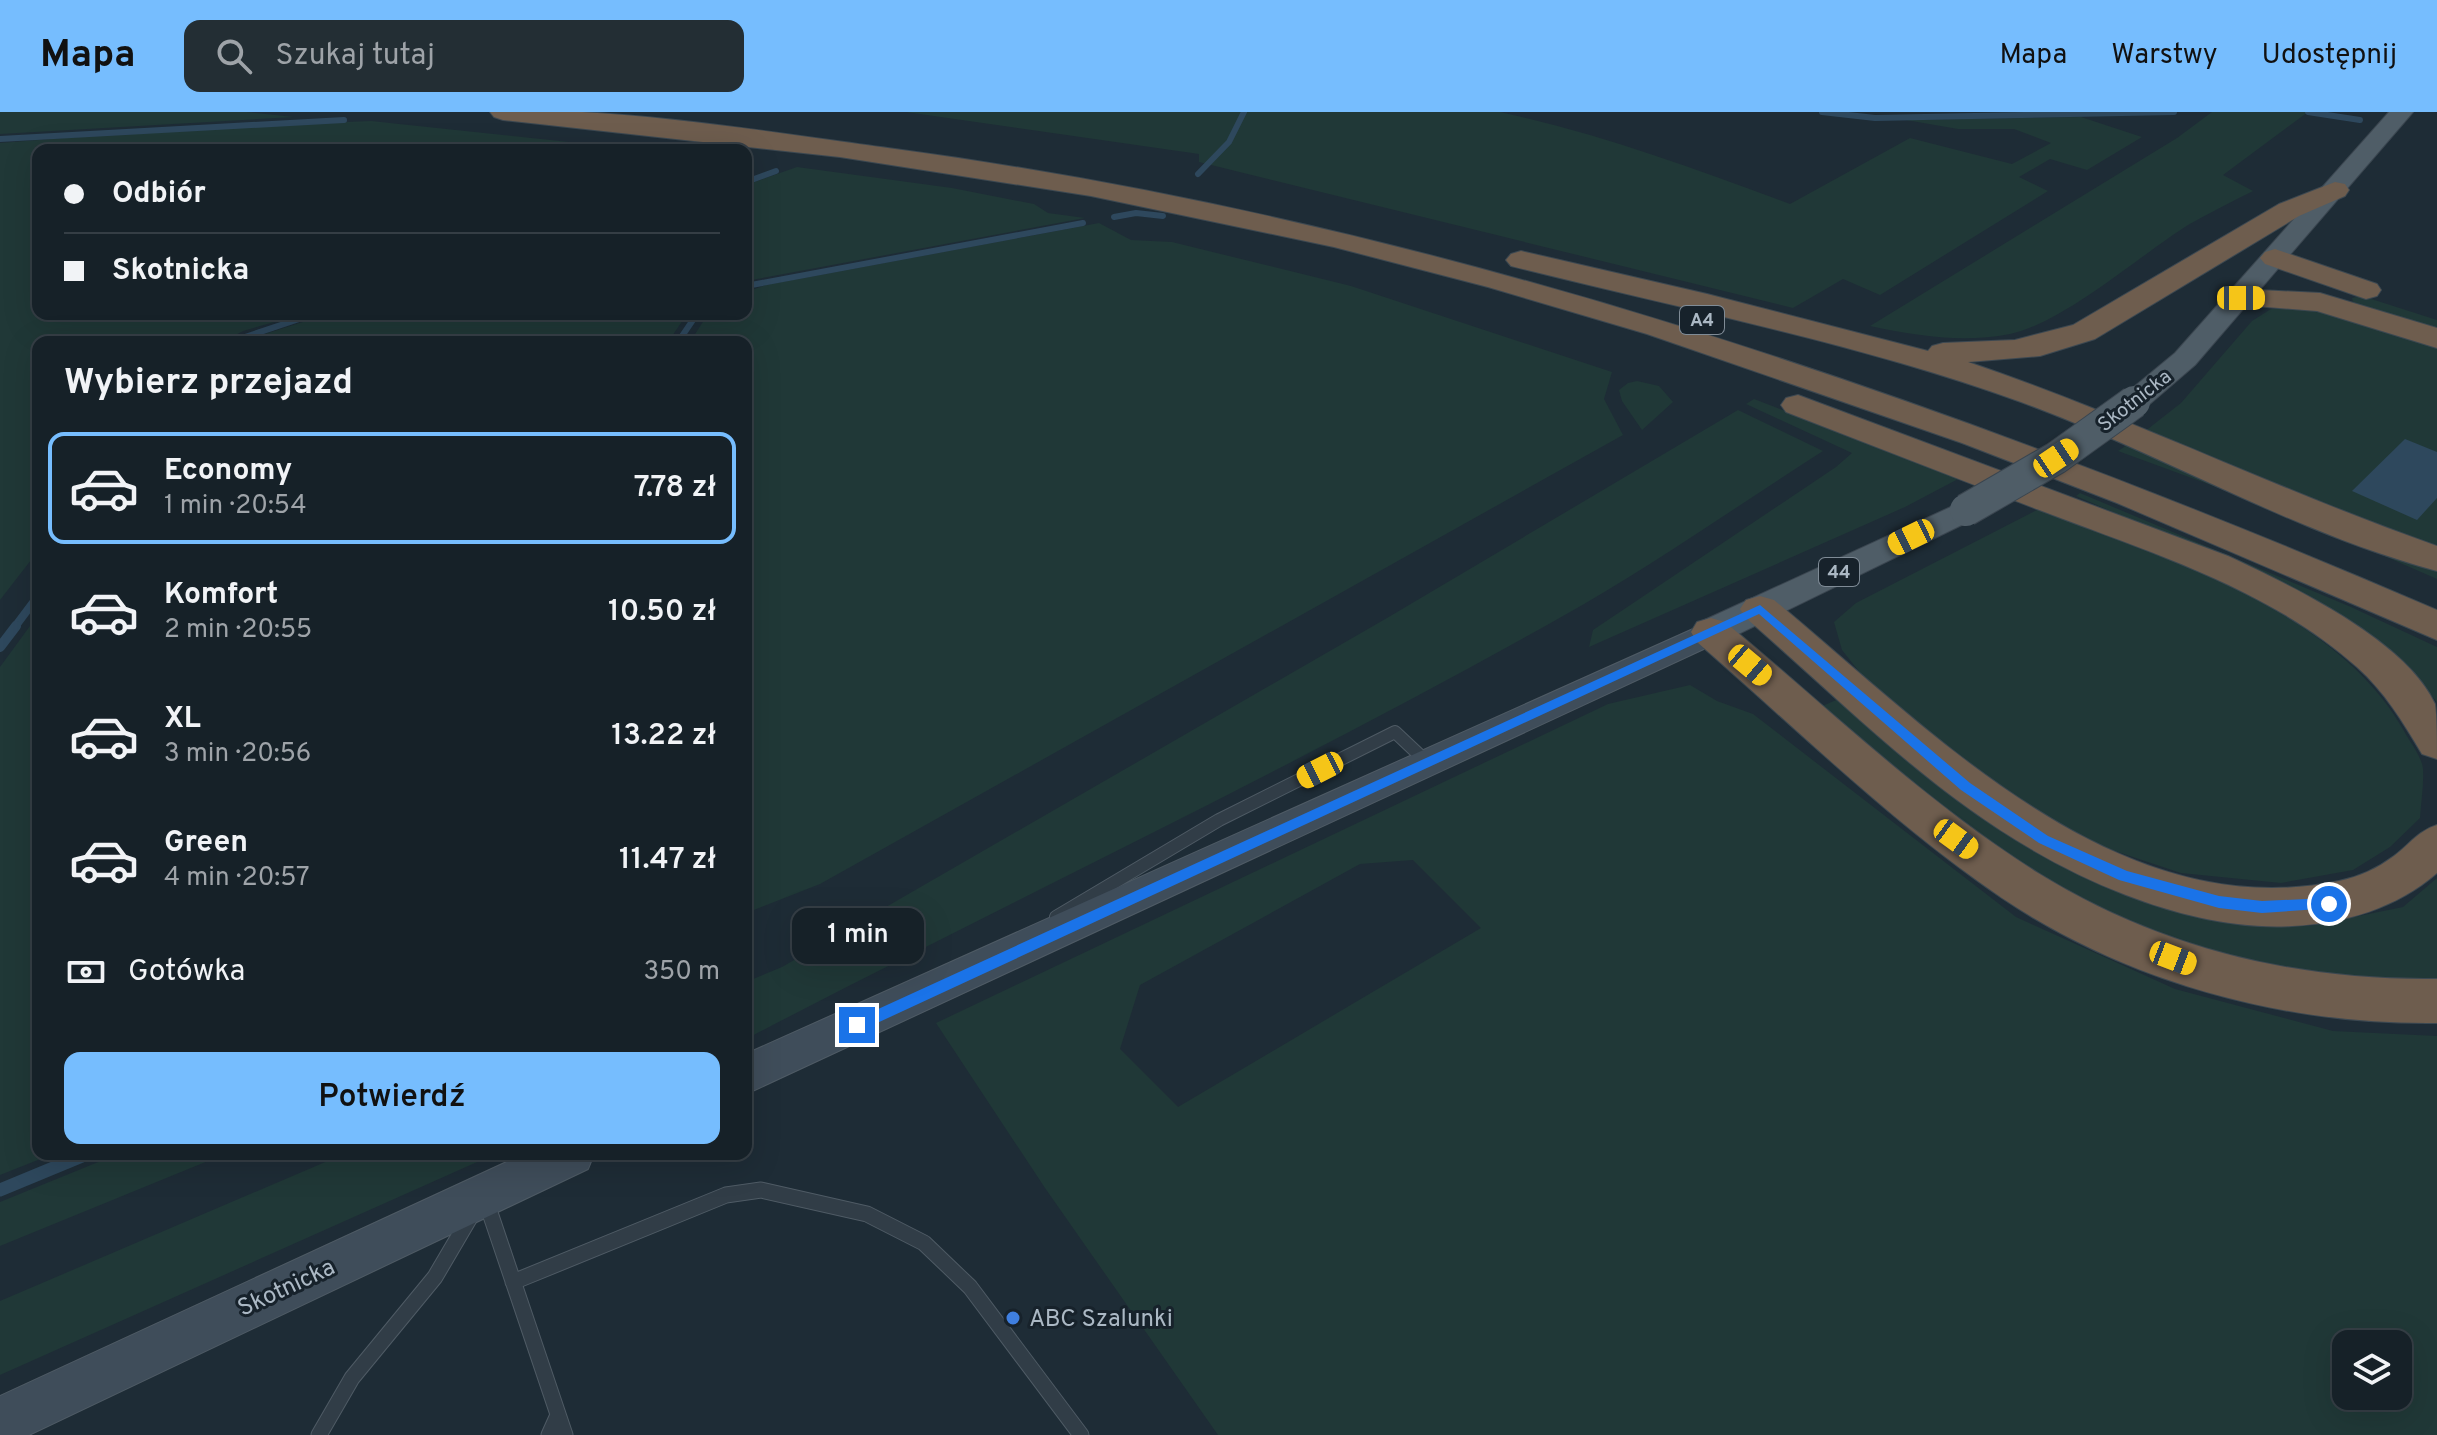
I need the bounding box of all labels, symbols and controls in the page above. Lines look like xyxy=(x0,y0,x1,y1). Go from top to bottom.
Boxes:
search box xyxy=(184,20,744,92)
text: Mapa xyxy=(40,32,136,81)
icon: search xyxy=(212,34,256,78)
text: Szukaj tutaj xyxy=(276,38,435,75)
text: Mapa xyxy=(2000,38,2067,74)
text: Warstwy xyxy=(2111,38,2218,74)
text: Udostępnij xyxy=(2262,38,2397,74)
text: Odbiór xyxy=(112,176,206,213)
text: Skotnicka xyxy=(112,253,249,290)
car xyxy=(2217,286,2265,310)
road number: A4 xyxy=(1680,306,1724,334)
text: Wybierz przejazd xyxy=(64,361,353,407)
street label: Skotnicka xyxy=(2093,365,2177,439)
car xyxy=(2029,435,2083,481)
icon: car xyxy=(68,452,140,524)
text: Economy xyxy=(164,453,292,490)
text: 7.78 zł xyxy=(634,470,716,507)
text: 1 min · 20:54 xyxy=(164,490,307,523)
car xyxy=(1884,516,1938,558)
road number: 44 xyxy=(1819,558,1859,586)
icon: car xyxy=(68,576,140,648)
text: Komfort xyxy=(164,577,278,614)
text: 10.50 zł xyxy=(608,594,716,631)
text: 2 min · 20:55 xyxy=(164,614,312,647)
car xyxy=(1724,640,1776,690)
icon: car xyxy=(68,700,140,772)
text: XL xyxy=(164,701,201,738)
text: 13.22 zł xyxy=(611,718,716,755)
text: 3 min · 20:56 xyxy=(164,738,311,771)
car xyxy=(1293,748,1347,792)
car xyxy=(1930,815,1982,863)
icon: car xyxy=(68,824,140,896)
text: Green xyxy=(164,825,248,862)
text: 11.47 zł xyxy=(619,842,716,879)
text: 4 min · 20:57 xyxy=(164,862,310,895)
route start xyxy=(2311,886,2347,922)
callout: 1 min xyxy=(791,909,923,965)
text: 1 min xyxy=(827,919,889,952)
car xyxy=(2146,938,2200,978)
icon: cash xyxy=(64,950,108,994)
text: Gotówka xyxy=(128,954,245,991)
text: 350 m xyxy=(643,956,720,989)
route end xyxy=(839,1007,875,1043)
button: Potwierdź xyxy=(64,1052,720,1144)
street label: Skotnicka xyxy=(233,1253,340,1324)
place label: ABC Szalunki xyxy=(1029,1305,1173,1335)
marker: ABC Szalunki xyxy=(1004,1309,1022,1327)
map controls xyxy=(2332,1330,2412,1410)
button: layers xyxy=(2332,1330,2412,1410)

